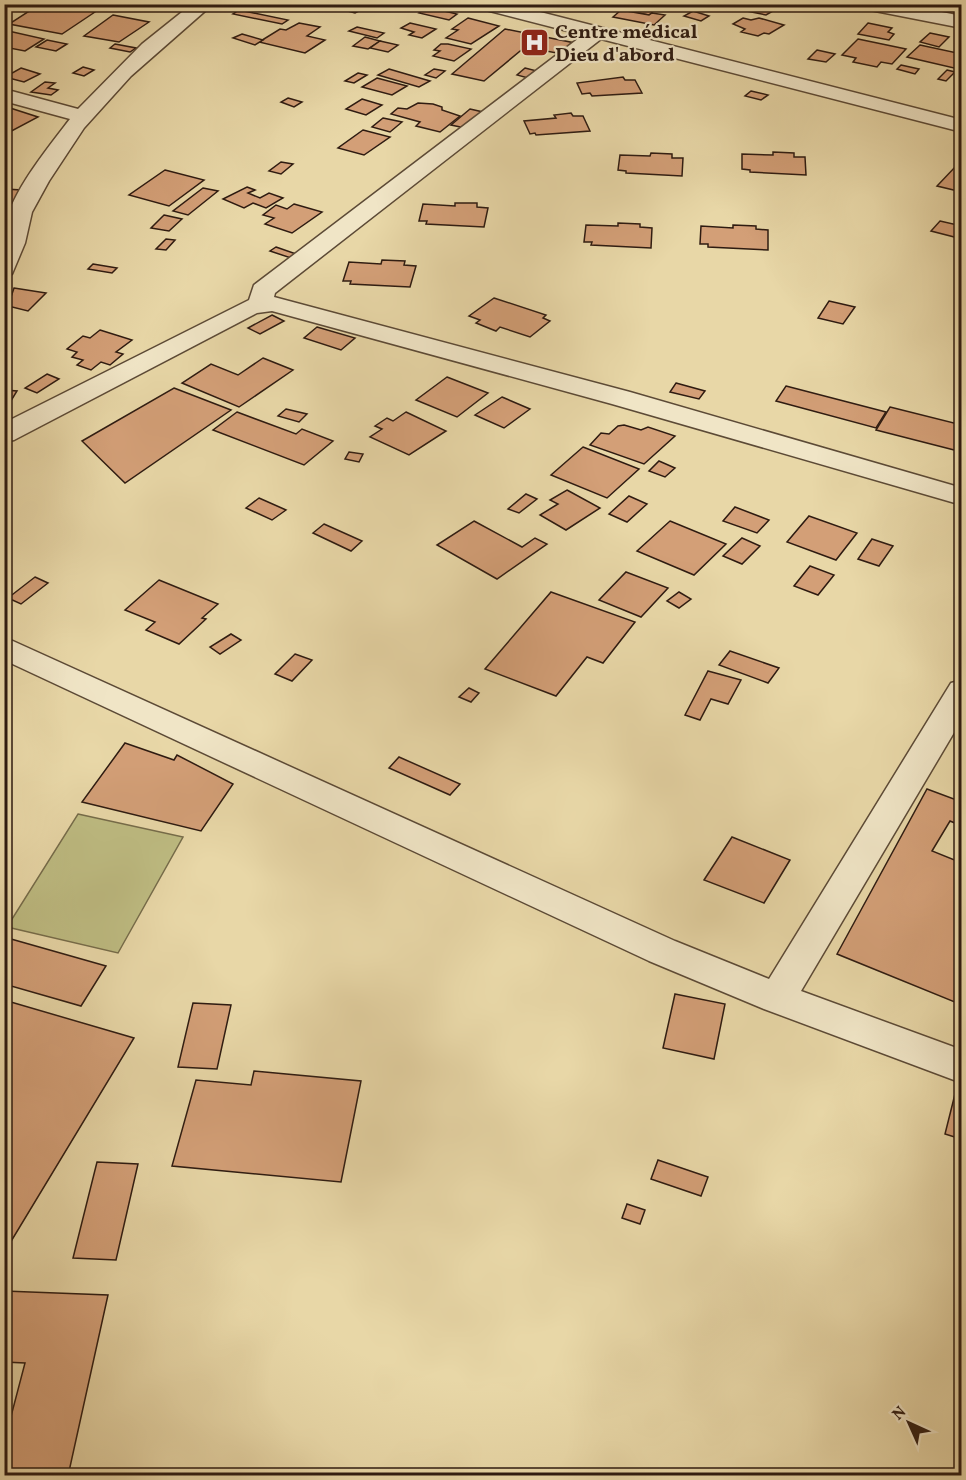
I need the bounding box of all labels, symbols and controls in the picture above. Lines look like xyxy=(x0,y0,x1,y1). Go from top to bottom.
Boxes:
place label: Centre médical Dieu d'abord xyxy=(555,19,698,70)
hospital icon: Centre médical Dieu d'abord xyxy=(518,26,550,58)
north arrow xyxy=(879,1393,939,1453)
text: N xyxy=(888,1402,912,1426)

